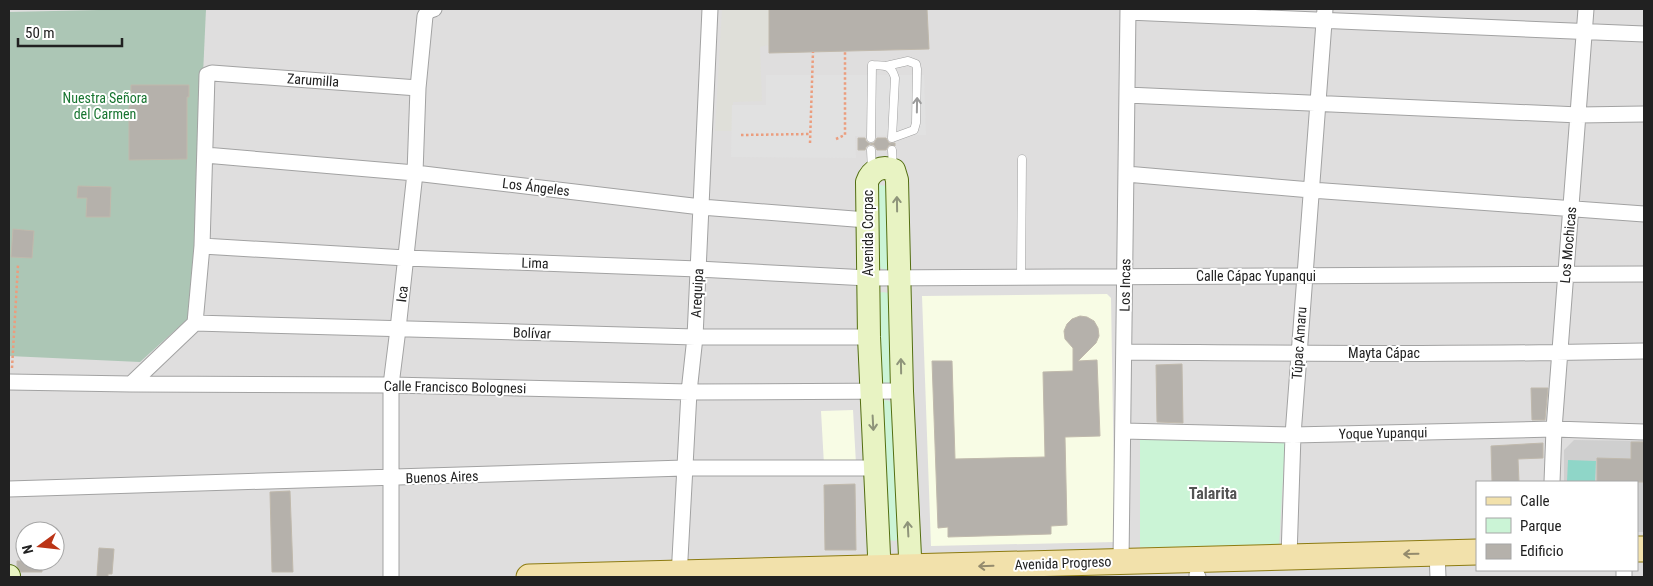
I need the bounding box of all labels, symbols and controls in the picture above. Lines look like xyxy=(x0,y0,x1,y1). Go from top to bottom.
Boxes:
scale bar xyxy=(18,15,121,47)
text: 50 m xyxy=(25,24,55,42)
street label: Zarumilla xyxy=(287,70,339,90)
park label: Nuestra Señora del Carmen xyxy=(63,90,147,122)
one-way arrow xyxy=(912,97,921,113)
street label: Los Ángeles xyxy=(501,174,571,199)
street label: Avenida Corpac xyxy=(860,190,876,276)
one-way arrow xyxy=(893,196,902,212)
street label: Los Mochicas xyxy=(1557,206,1579,284)
street label: Lima xyxy=(521,255,549,271)
street label: Los Incas xyxy=(1117,258,1133,312)
street label: Arequipa xyxy=(688,268,706,318)
street label: Calle Cápac Yupanqui xyxy=(1196,268,1316,284)
street label: Ica xyxy=(393,285,411,303)
street label: Túpac Amaru xyxy=(1288,306,1310,380)
street label: Bolívar xyxy=(513,324,551,342)
street label: Mayta Cápac xyxy=(1348,345,1420,361)
one-way arrow xyxy=(896,358,906,374)
street label: Calle Francisco Bolognesi xyxy=(384,378,526,396)
one-way arrow xyxy=(869,415,878,431)
street label: Yoque Yupanqui xyxy=(1339,424,1427,442)
street label: Buenos Aires xyxy=(405,468,479,486)
legend xyxy=(1476,481,1638,571)
district label: Talarita xyxy=(1189,484,1238,503)
text: Calle xyxy=(1520,492,1550,510)
text: Parque xyxy=(1520,517,1562,535)
north arrow xyxy=(15,521,65,571)
one-way arrow xyxy=(904,521,913,537)
text: Edificio xyxy=(1520,542,1563,560)
text: N xyxy=(19,543,36,556)
one-way arrow xyxy=(1403,549,1419,559)
street label: Avenida Progreso xyxy=(1014,553,1112,573)
one-way arrow xyxy=(978,561,994,570)

